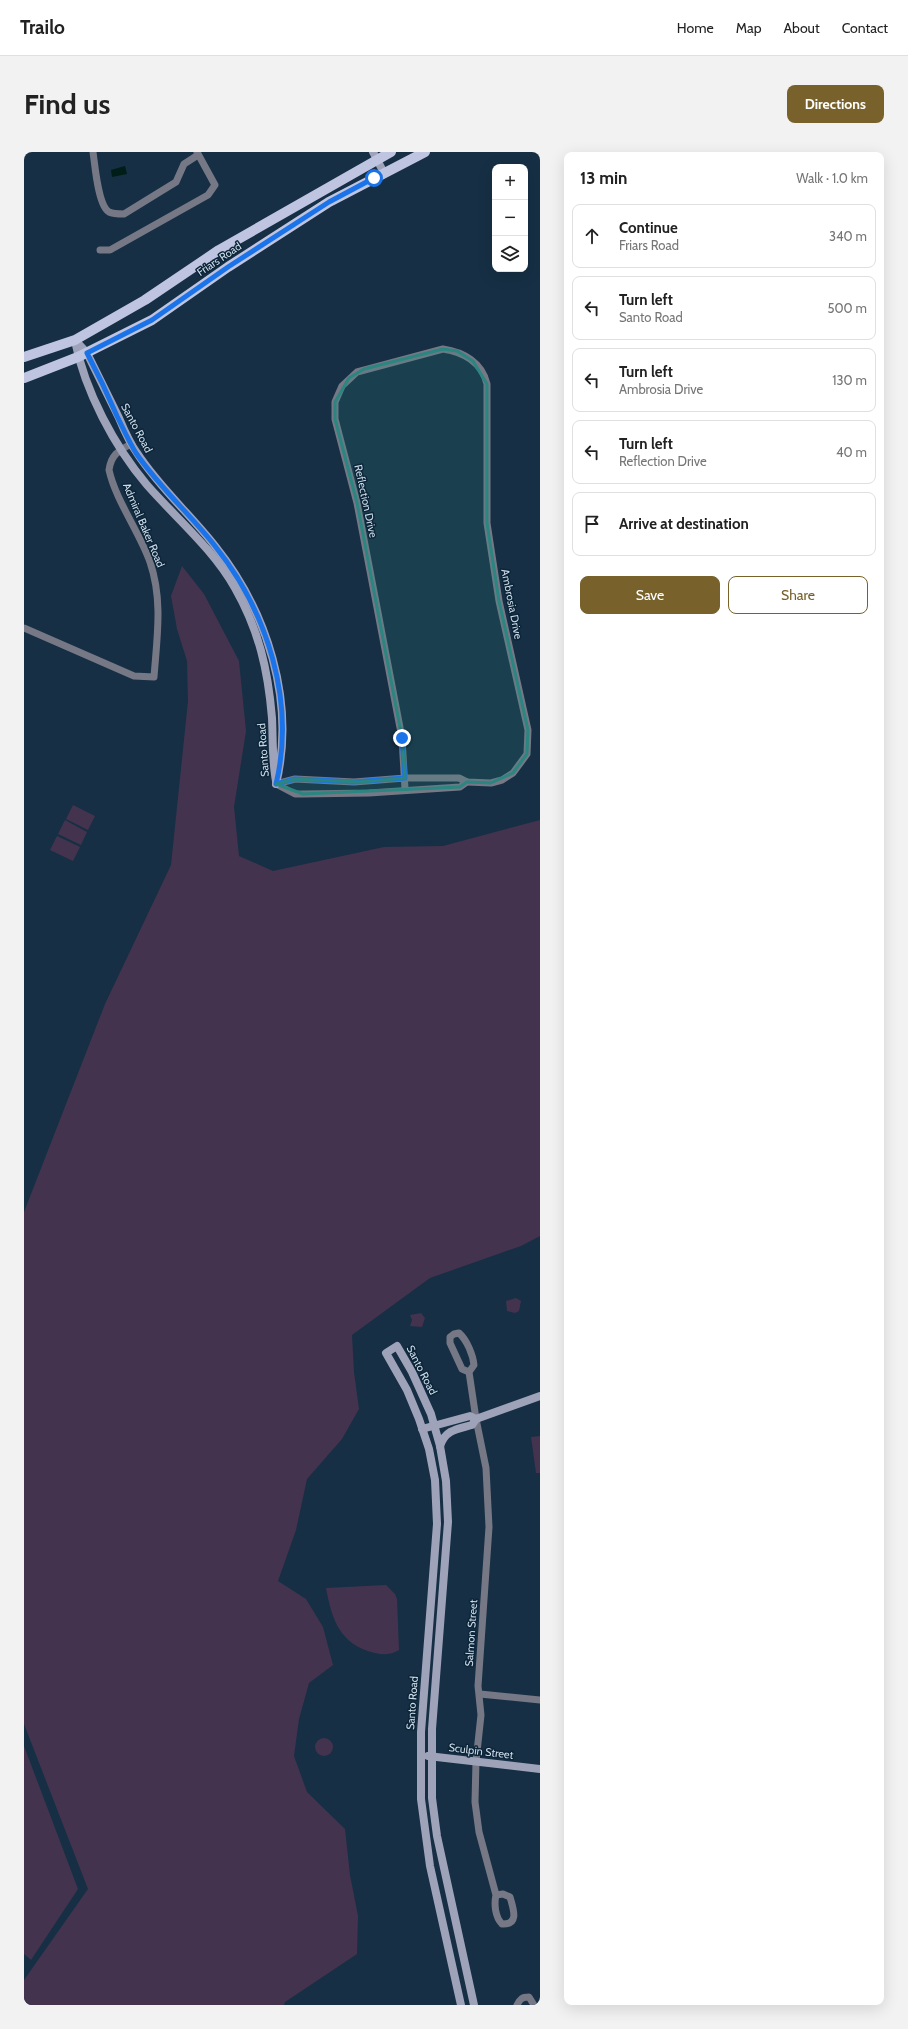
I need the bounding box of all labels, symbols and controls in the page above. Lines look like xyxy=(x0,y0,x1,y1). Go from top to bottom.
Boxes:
text: Trailo xyxy=(20,16,65,39)
text: Home xyxy=(677,19,714,37)
text: Map xyxy=(736,19,761,37)
text: About xyxy=(783,19,820,37)
text: Contact xyxy=(842,19,888,37)
button: Directions xyxy=(787,85,884,123)
text: Find us xyxy=(24,87,110,121)
map controls xyxy=(492,164,528,272)
button: + xyxy=(492,164,528,200)
text: 13 min xyxy=(580,168,628,188)
route start xyxy=(365,169,383,187)
text: Walk · 1.0 km xyxy=(796,170,868,186)
button: − xyxy=(492,200,528,236)
text: Continue xyxy=(619,219,678,237)
icon: ahead xyxy=(581,225,603,247)
text: 340 m xyxy=(829,228,867,244)
button: layers xyxy=(492,236,528,272)
text: Friars Road xyxy=(619,237,679,253)
street label: Friars Road xyxy=(194,239,244,279)
text: Turn left xyxy=(619,291,673,309)
icon: left xyxy=(581,297,603,319)
text: 500 m xyxy=(827,300,867,316)
text: Santo Road xyxy=(619,309,683,325)
text: Turn left xyxy=(619,363,673,381)
icon: left xyxy=(581,369,603,391)
text: 130 m xyxy=(832,372,867,388)
text: Ambrosia Drive xyxy=(619,381,703,397)
street label: Santo Road xyxy=(118,401,156,455)
text: Turn left xyxy=(619,435,673,453)
icon: left xyxy=(581,441,603,463)
text: 40 m xyxy=(836,444,867,460)
text: Reflection Drive xyxy=(619,453,707,469)
street label: Reflection Drive xyxy=(351,463,381,539)
street label: Admiral Baker Road xyxy=(120,481,168,569)
icon: arrive xyxy=(581,513,603,535)
text: Arrive at destination xyxy=(619,515,749,533)
street label: Ambrosia Drive xyxy=(498,568,526,641)
button: Save xyxy=(580,576,720,614)
button: Share xyxy=(728,576,868,614)
street label: Santo Road xyxy=(254,723,272,777)
route end xyxy=(393,729,411,747)
street label: Santo Road xyxy=(404,1343,440,1397)
street label: Salmon Street xyxy=(462,1599,480,1667)
street label: Santo Road xyxy=(403,1676,421,1730)
street label: Sculpin Street xyxy=(448,1740,514,1762)

